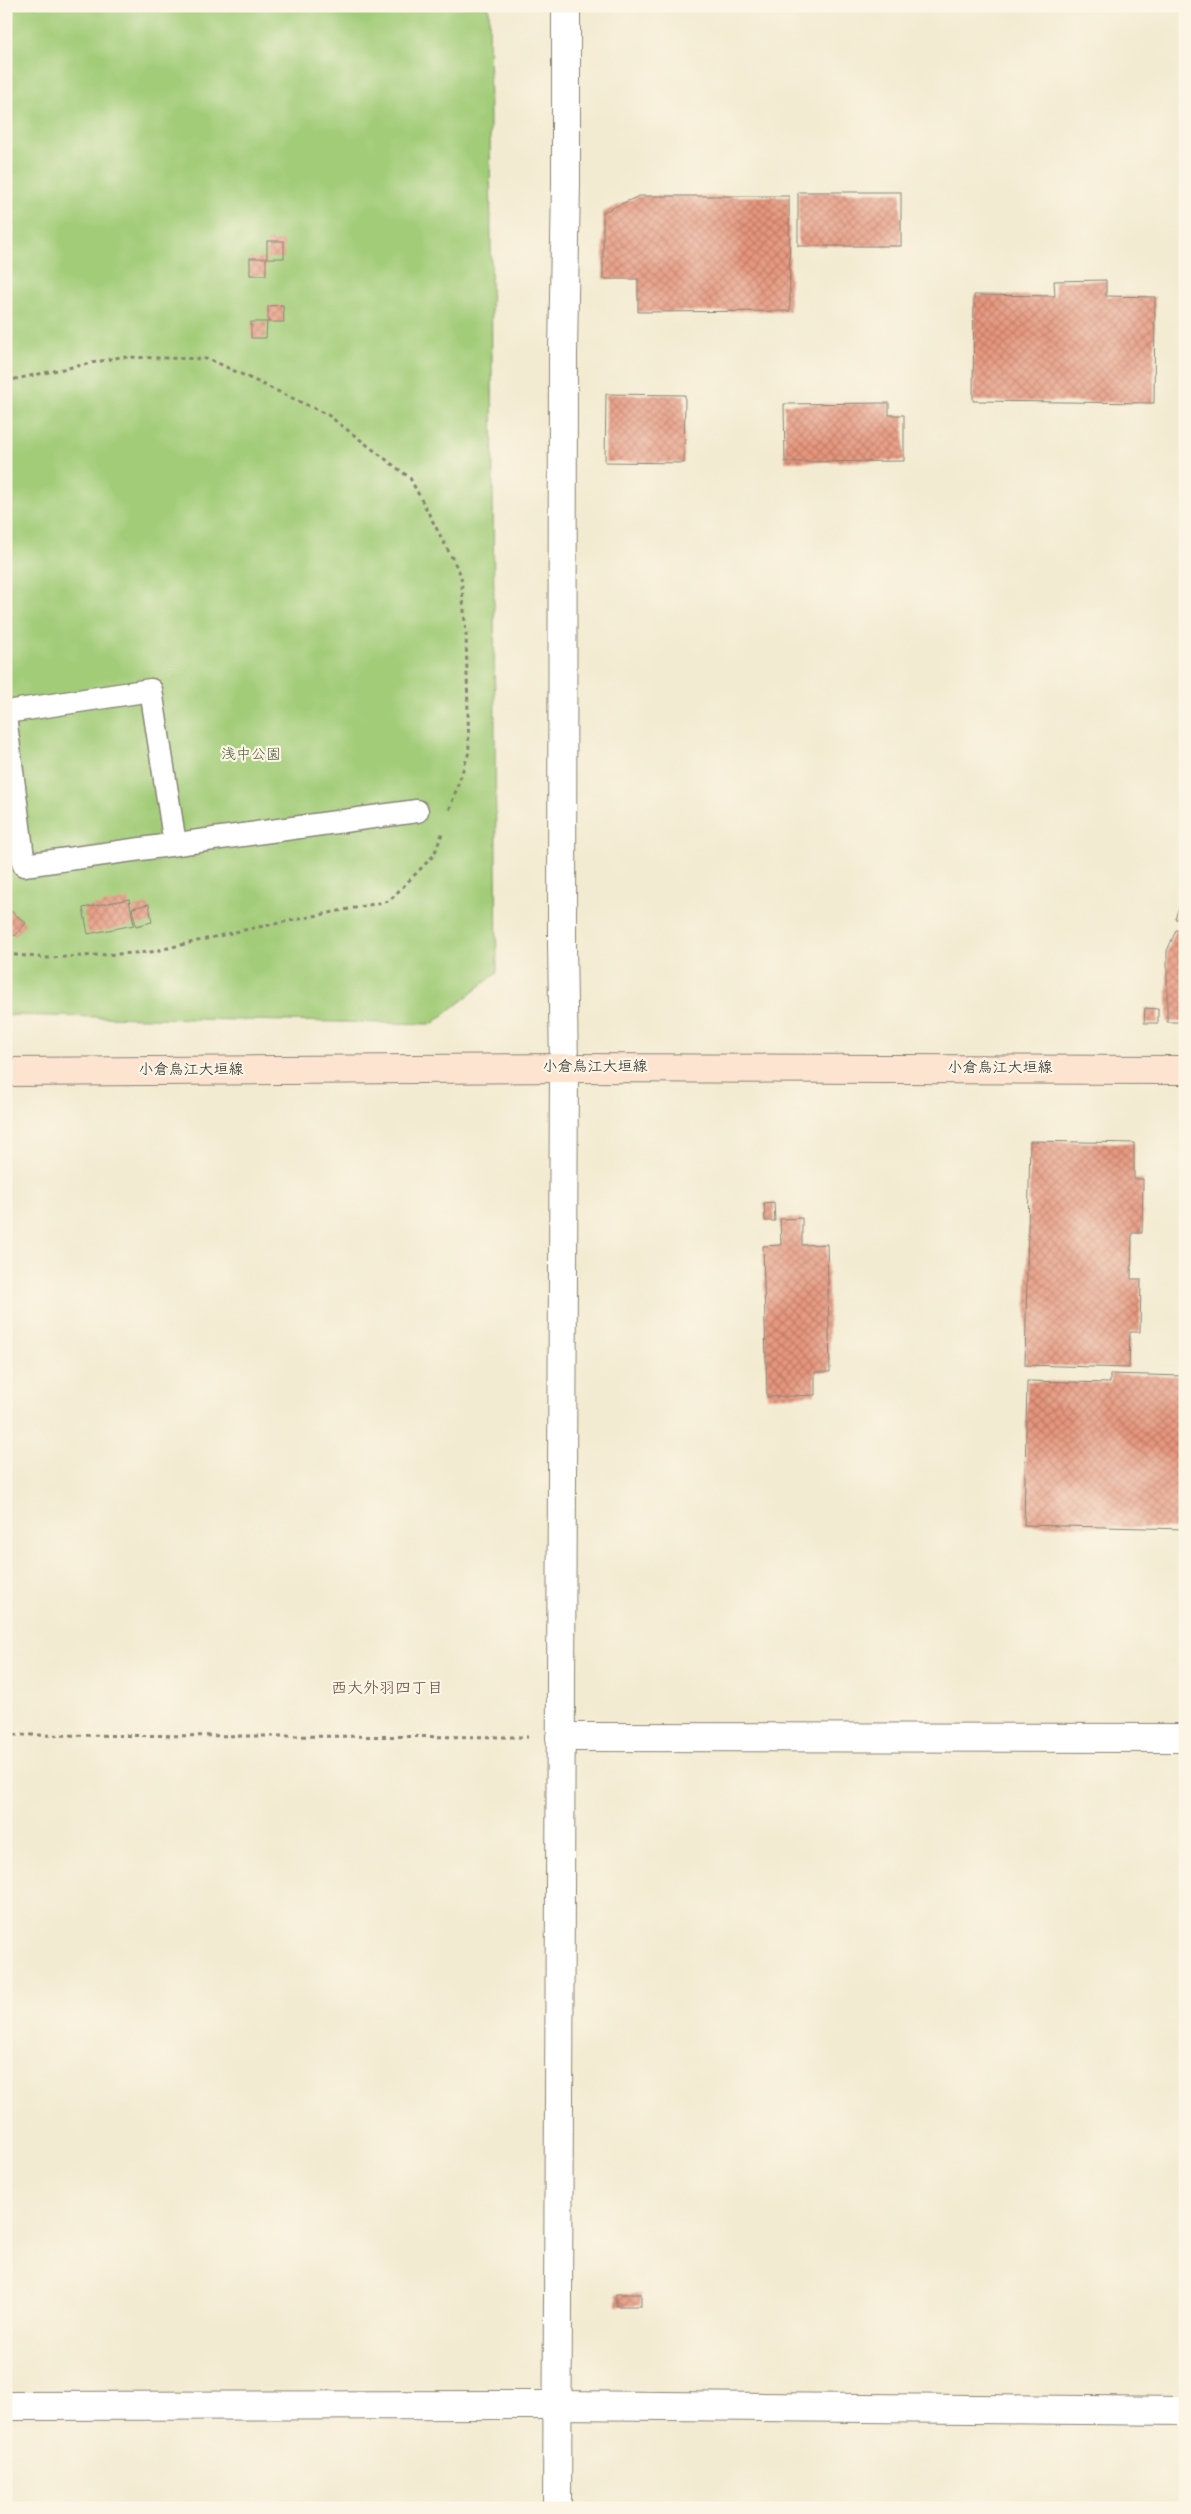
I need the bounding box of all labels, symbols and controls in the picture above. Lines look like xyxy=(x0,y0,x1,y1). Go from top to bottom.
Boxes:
park label: 浅中公園 xyxy=(221,746,281,765)
street label: 小倉烏江大垣線 xyxy=(542,1058,648,1077)
street label: 小倉烏江大垣線 xyxy=(947,1059,1053,1078)
street label: 小倉烏江大垣線 xyxy=(138,1061,244,1080)
district label: 西大外羽四丁目 xyxy=(331,1680,443,1700)

